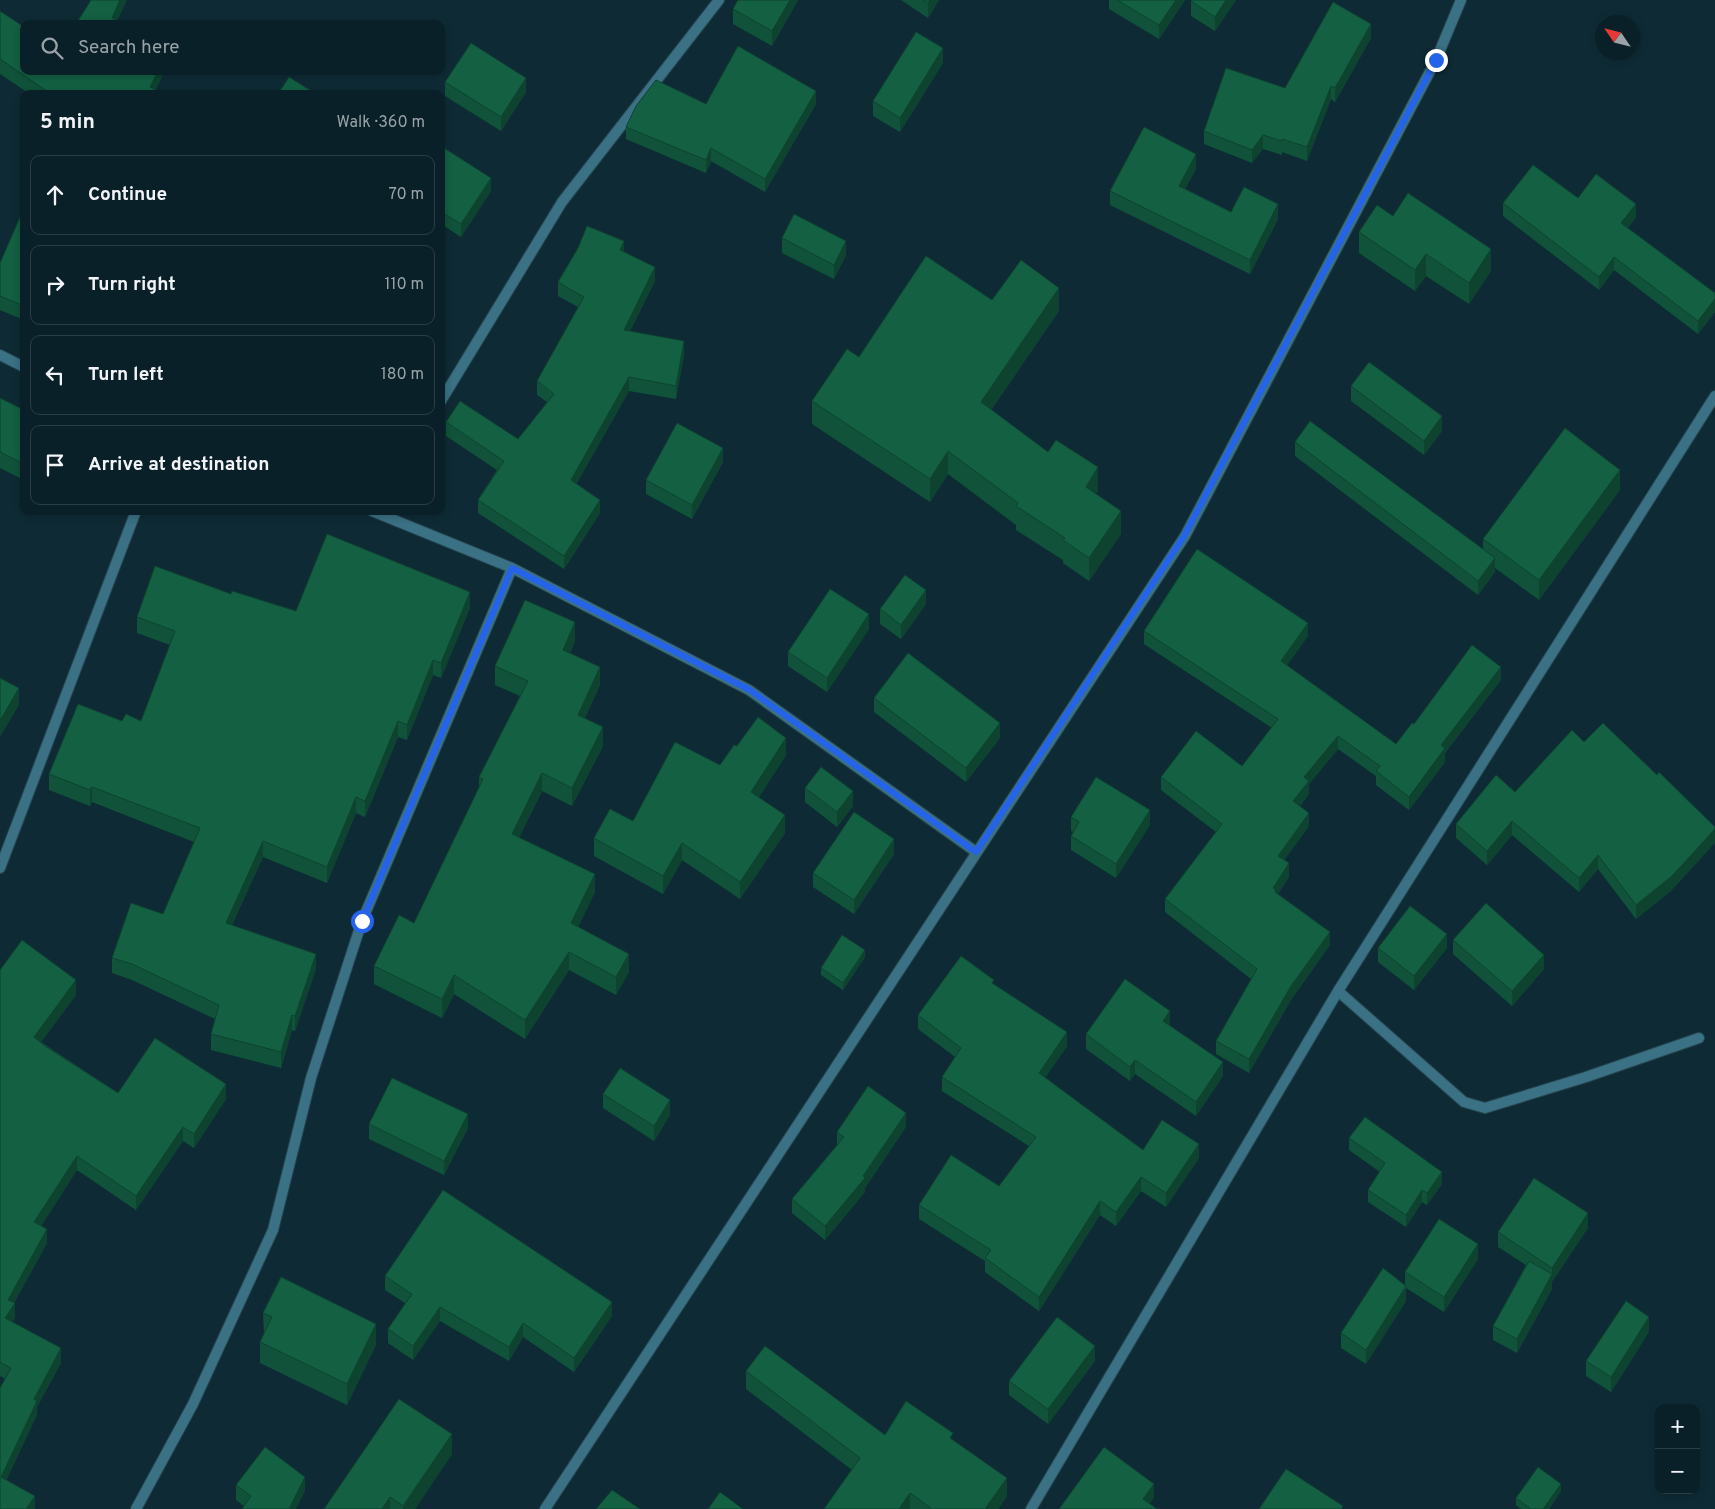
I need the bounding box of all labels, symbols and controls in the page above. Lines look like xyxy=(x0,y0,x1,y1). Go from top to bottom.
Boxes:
north arrow xyxy=(1595,15,1640,60)
search box xyxy=(20,20,445,75)
icon: search xyxy=(38,34,66,62)
text: Search here xyxy=(78,36,180,60)
route end xyxy=(1425,49,1448,72)
text: 5 min xyxy=(40,109,95,136)
text: Walk · 360 m xyxy=(337,113,425,133)
icon: ahead xyxy=(41,181,69,209)
text: Continue xyxy=(88,183,167,207)
text: 70 m xyxy=(389,185,424,205)
icon: right xyxy=(41,271,69,299)
text: Turn right xyxy=(88,273,176,297)
text: 110 m xyxy=(384,275,424,295)
icon: left xyxy=(41,361,69,389)
text: Turn left xyxy=(88,363,164,387)
text: 180 m xyxy=(381,365,424,385)
icon: arrive xyxy=(41,451,69,479)
text: Arrive at destination xyxy=(88,453,269,477)
route start xyxy=(351,910,374,933)
map controls xyxy=(1655,1404,1700,1494)
button: + xyxy=(1655,1404,1700,1449)
button: − xyxy=(1655,1449,1700,1494)

